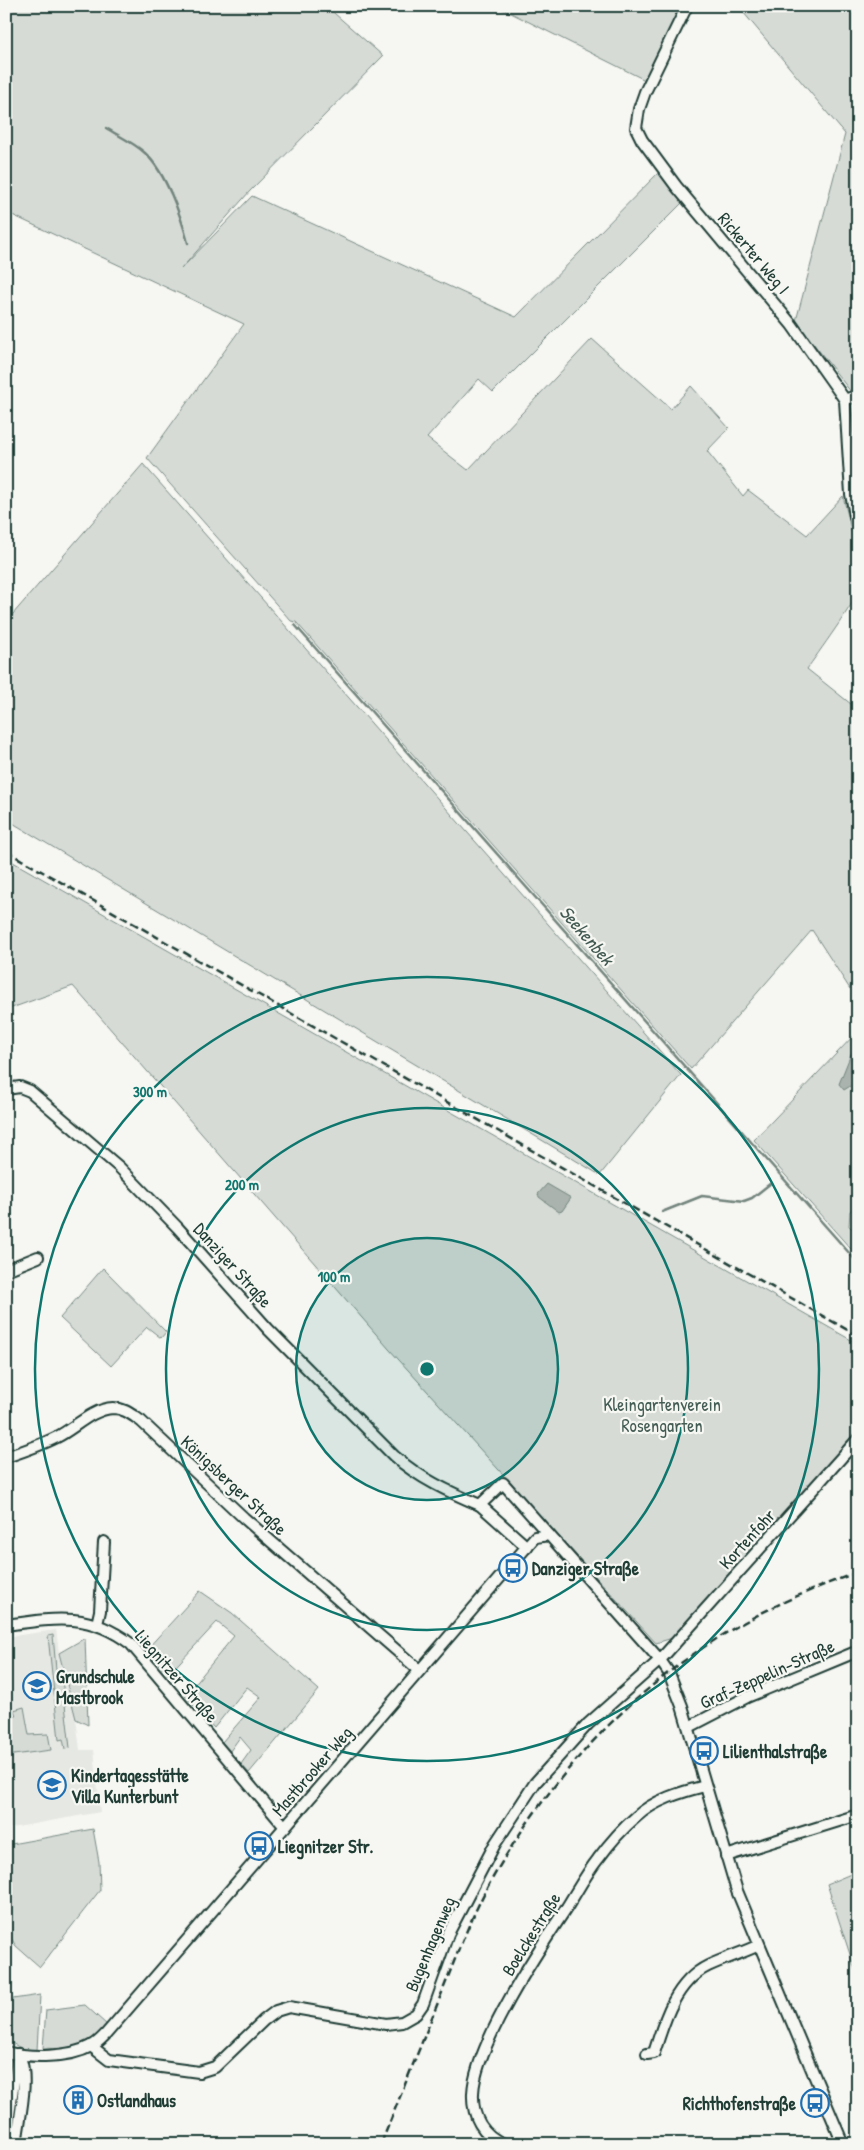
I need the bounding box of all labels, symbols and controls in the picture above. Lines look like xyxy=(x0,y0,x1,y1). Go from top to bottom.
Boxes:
street label: Rickerter Weg I xyxy=(712,207,796,299)
water label: Seekenbek xyxy=(554,900,622,972)
text: 300 m xyxy=(133,1081,167,1102)
text: 200 m xyxy=(225,1174,259,1195)
street label: Danziger Straße xyxy=(188,1217,278,1313)
text: 100 m xyxy=(318,1266,350,1287)
centre of rings xyxy=(418,1360,436,1378)
park label: Kleingartenverein Rosengarten xyxy=(603,1392,721,1438)
street label: Königsberger Straße xyxy=(176,1429,292,1541)
street label: Kortenfohr xyxy=(713,1503,781,1575)
bus stop icon: Danziger Straße xyxy=(498,1553,528,1583)
place label: Danziger Straße xyxy=(532,1556,640,1582)
street label: Liegnitzer Straße xyxy=(130,1624,224,1728)
street label: Graf-Zeppelin-Straße xyxy=(696,1633,838,1715)
place label: Grundschule Mastbrook xyxy=(56,1664,135,1710)
school or university icon: Grundschule Mastbrook xyxy=(22,1671,52,1701)
street label: Mastbrooker Weg xyxy=(266,1721,358,1821)
bus stop icon: Lilienthalstraße xyxy=(689,1736,719,1766)
place label: Lilienthalstraße xyxy=(723,1739,828,1765)
place label: Kindertagesstätte Villa Kunterbunt xyxy=(71,1763,190,1809)
school or university icon: Kindertagesstätte Villa Kunterbunt xyxy=(37,1770,67,1800)
bus stop icon: Liegnitzer Str. xyxy=(244,1831,274,1861)
place label: Liegnitzer Str. xyxy=(278,1834,374,1860)
street label: Boelckestraße xyxy=(496,1888,566,1980)
street label: Bugenhagenweg xyxy=(399,1893,461,1995)
building icon: Ostlandhaus xyxy=(63,2085,93,2115)
place label: Ostlandhaus xyxy=(97,2088,176,2113)
bus stop icon: Richthofenstraße xyxy=(800,2088,830,2118)
place label: Richthofenstraße xyxy=(683,2091,797,2117)

